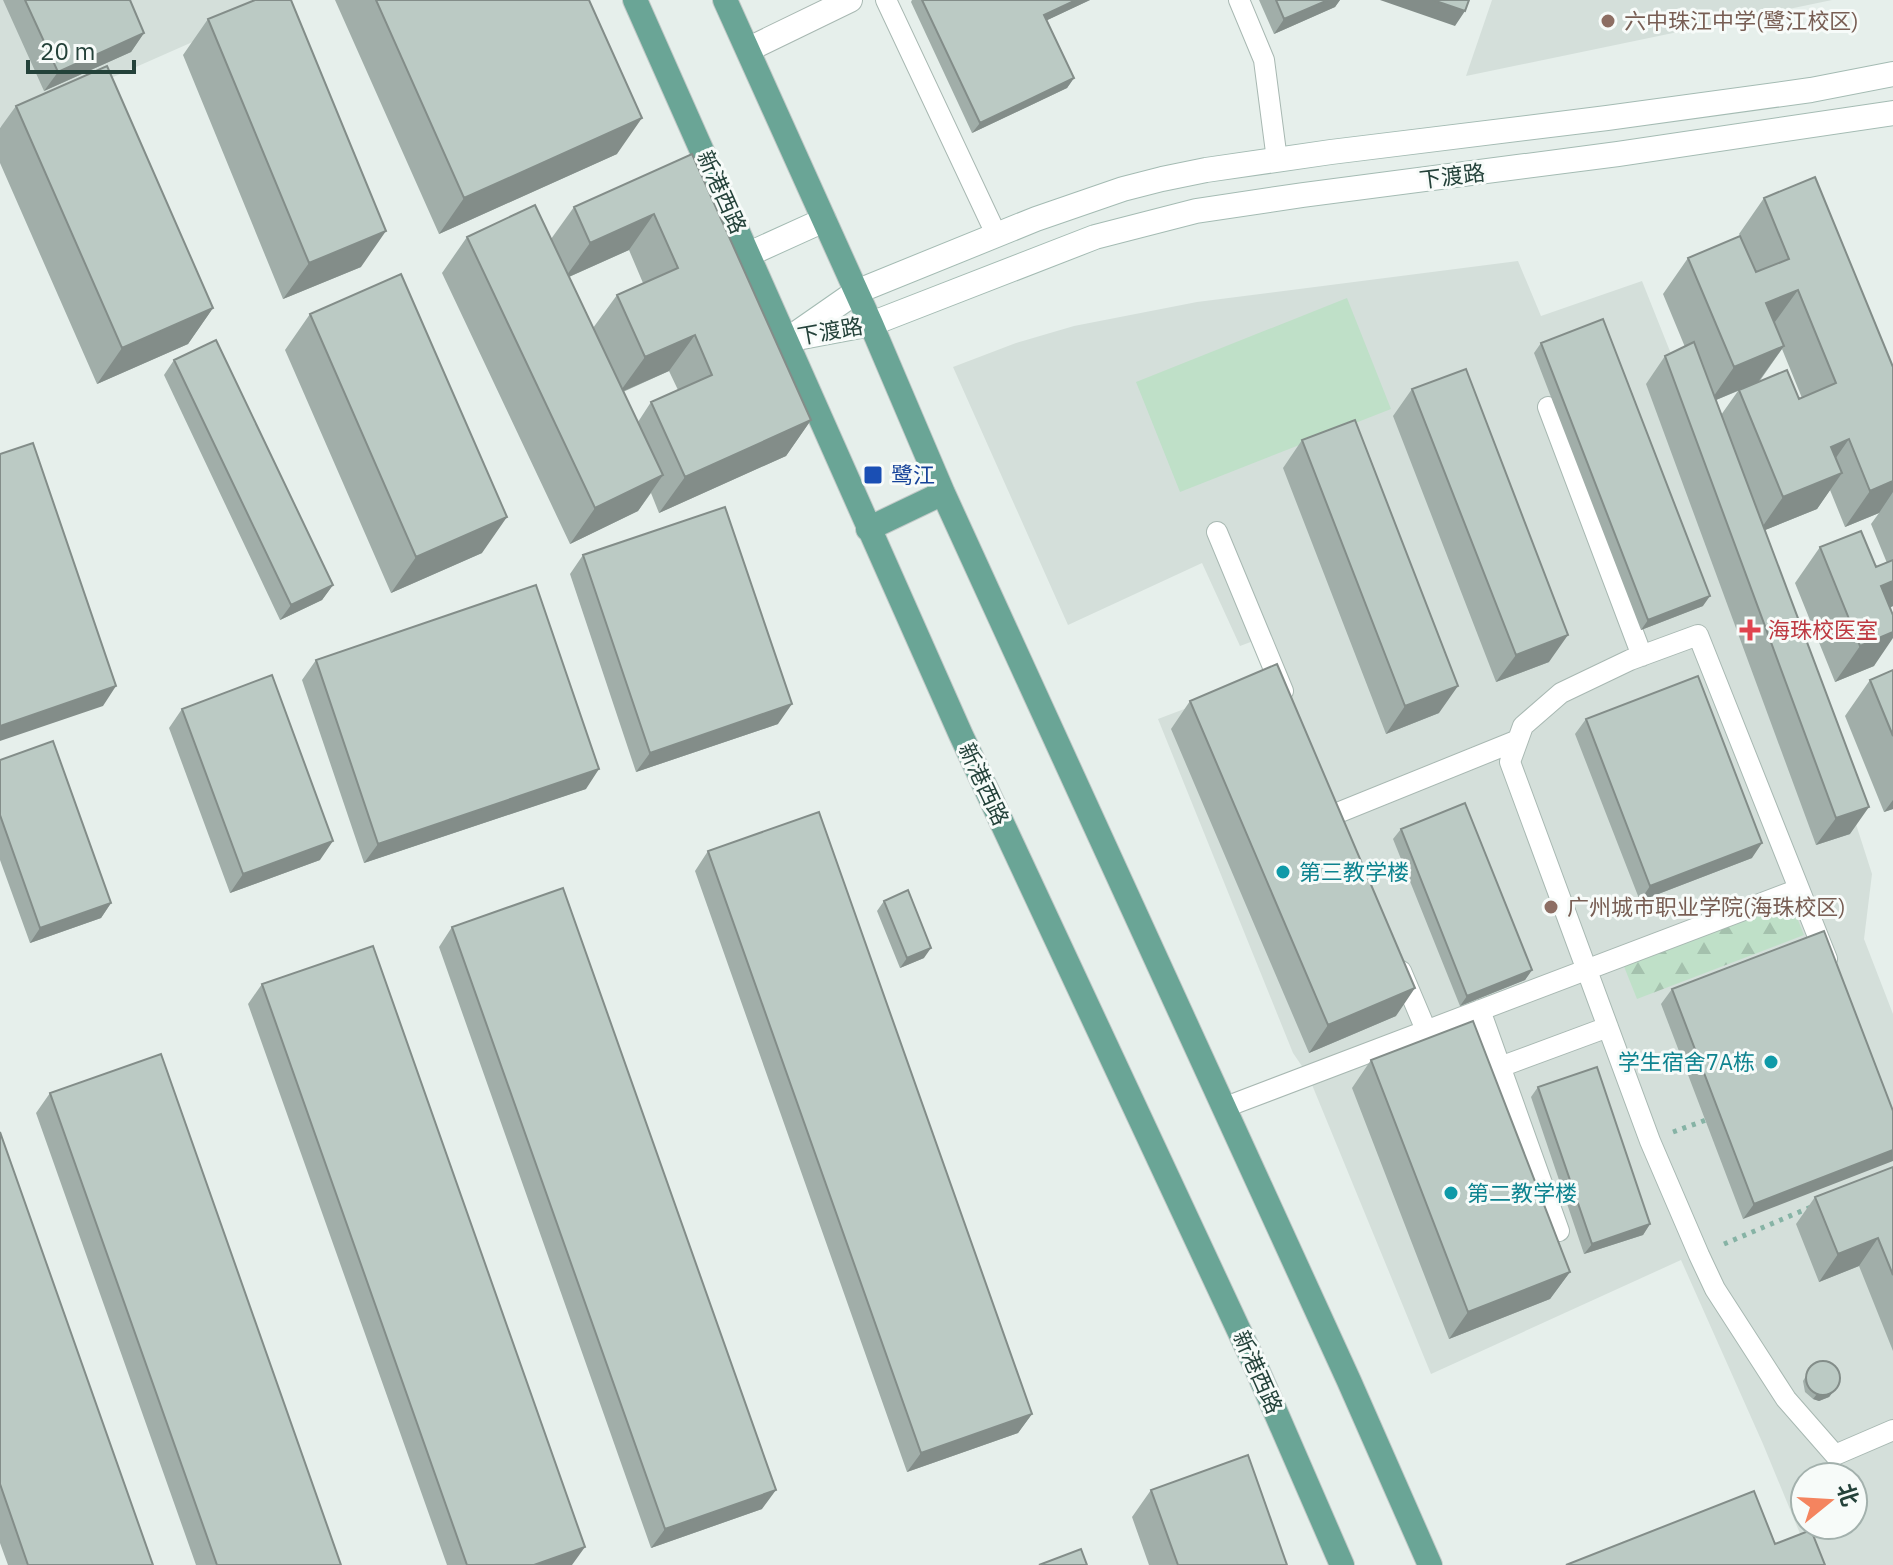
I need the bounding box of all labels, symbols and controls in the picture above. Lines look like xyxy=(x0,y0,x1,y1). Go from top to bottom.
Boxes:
place label: 六中珠江中学(鹭江校区) xyxy=(1624,6,1859,35)
marker: 六中珠江中学(鹭江校区) xyxy=(1599,12,1617,30)
scale bar xyxy=(28,24,134,74)
text: 20 m xyxy=(40,35,95,67)
street label: 新港西路 xyxy=(691,146,754,238)
street label: 下渡路 xyxy=(1417,157,1486,194)
street label: 下渡路 xyxy=(795,310,865,351)
place label: 鹭江 xyxy=(891,460,935,489)
marker: 鹭江 xyxy=(862,464,884,486)
place label: 海珠校医室 xyxy=(1768,615,1878,644)
marker: 海珠校医室 xyxy=(1739,619,1761,641)
street label: 新港西路 xyxy=(953,738,1016,830)
place label: 第三教学楼 xyxy=(1299,857,1409,886)
marker: 第三教学楼 xyxy=(1274,863,1292,881)
place label: 广州城市职业学院(海珠校区) xyxy=(1567,892,1846,921)
marker: 广州城市职业学院(海珠校区) xyxy=(1542,898,1560,916)
place label: 学生宿舍7A栋 xyxy=(1618,1047,1755,1076)
marker: 学生宿舍7A栋 xyxy=(1762,1053,1780,1071)
place label: 第二教学楼 xyxy=(1467,1178,1577,1207)
marker: 第二教学楼 xyxy=(1442,1184,1460,1202)
street label: 新港西路 xyxy=(1227,1326,1290,1418)
north arrow xyxy=(1789,1461,1869,1541)
text: 北 xyxy=(1831,1480,1866,1510)

